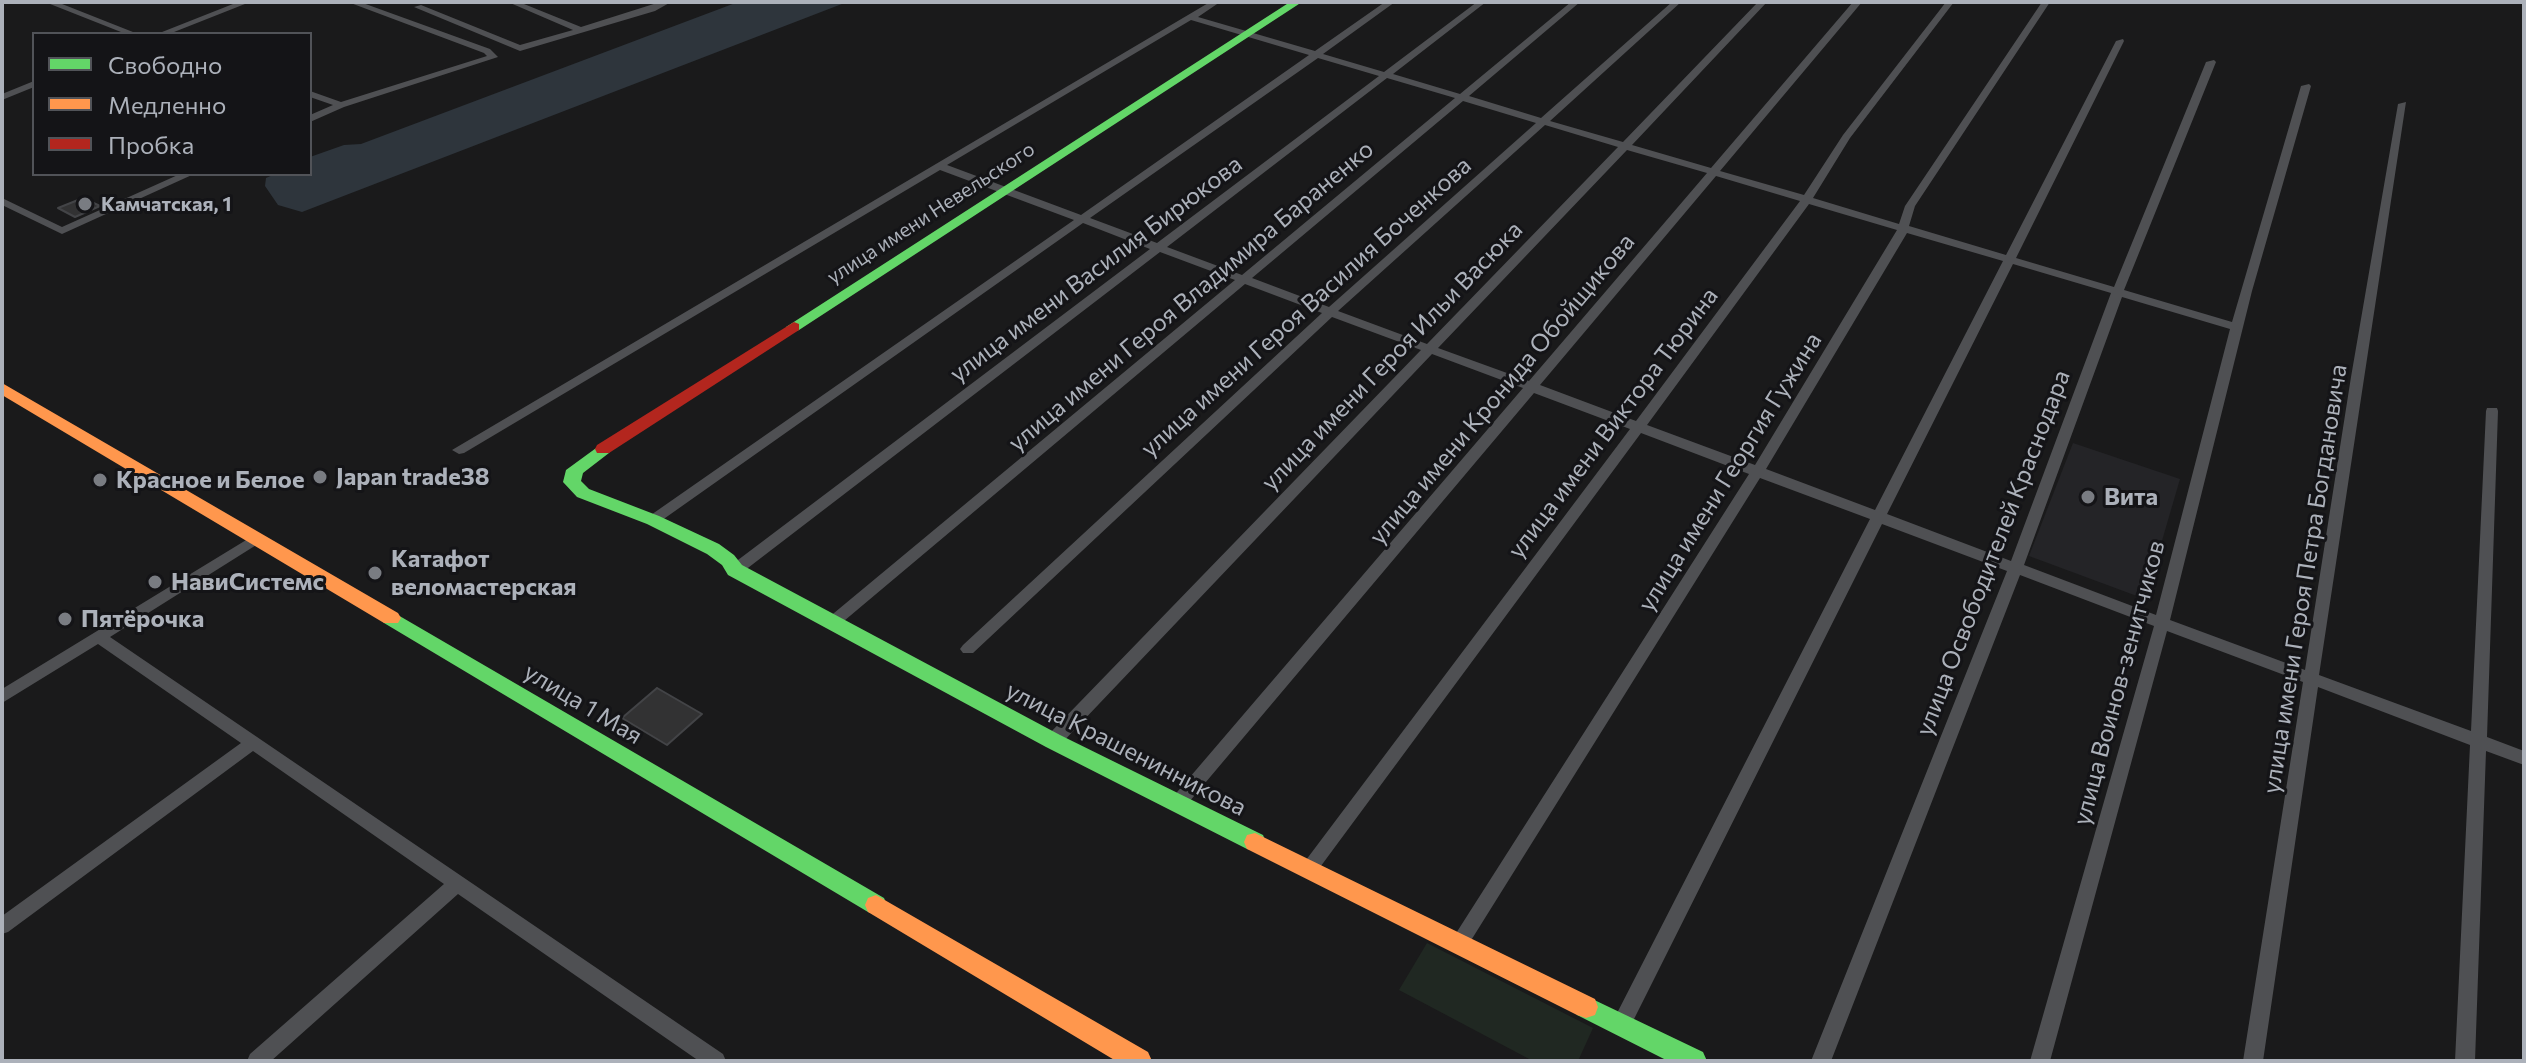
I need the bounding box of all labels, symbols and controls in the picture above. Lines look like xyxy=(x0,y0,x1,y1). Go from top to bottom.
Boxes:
legend xyxy=(32,32,312,176)
text: Свободно xyxy=(108,50,222,79)
text: Медленно xyxy=(108,90,226,119)
text: Пробка xyxy=(108,130,194,159)
street label: улица имени Героя Владимира Бараненко xyxy=(1003,135,1379,457)
street label: улица имени Невельского xyxy=(823,137,1039,289)
street label: улица имени Василия Бирюкова xyxy=(944,150,1248,388)
street label: улица имени Героя Василия Боченкова xyxy=(1135,151,1477,463)
place label: Камчатская, 1 xyxy=(101,192,231,216)
marker: Камчатская, 1 xyxy=(76,195,94,213)
street label: улица имени Героя Ильи Васюка xyxy=(1256,215,1528,497)
street label: улица имени Кронида Обойщикова xyxy=(1363,228,1641,550)
street label: улица имени Виктора Тюрина xyxy=(1502,282,1724,564)
street label: улица имени Георгия Гужина xyxy=(1632,327,1828,617)
street label: улица имени Героя Петра Богдановича xyxy=(2257,362,2353,796)
street label: улица Освободителей Краснодара xyxy=(1910,366,2076,740)
place label: Japan trade38 xyxy=(336,463,490,491)
place label: Красное и Белое xyxy=(116,466,305,494)
marker: Japan trade38 xyxy=(311,468,329,486)
marker: Красное и Белое xyxy=(91,471,109,489)
place label: Вита xyxy=(2104,483,2158,511)
marker: Вита xyxy=(2079,488,2097,506)
street label: улица Воинов-зенитчиков xyxy=(2067,537,2171,829)
place label: Катафот веломастерская xyxy=(391,545,576,601)
marker: Катафот веломастерская xyxy=(366,564,384,582)
place label: НавиСистемс xyxy=(171,568,324,596)
marker: НавиСистемс xyxy=(146,573,164,591)
place label: Пятёрочка xyxy=(81,605,204,633)
marker: Пятёрочка xyxy=(56,610,74,628)
street label: улица 1 Мая xyxy=(519,657,647,751)
street label: улица Крашенинникова xyxy=(1001,676,1251,822)

